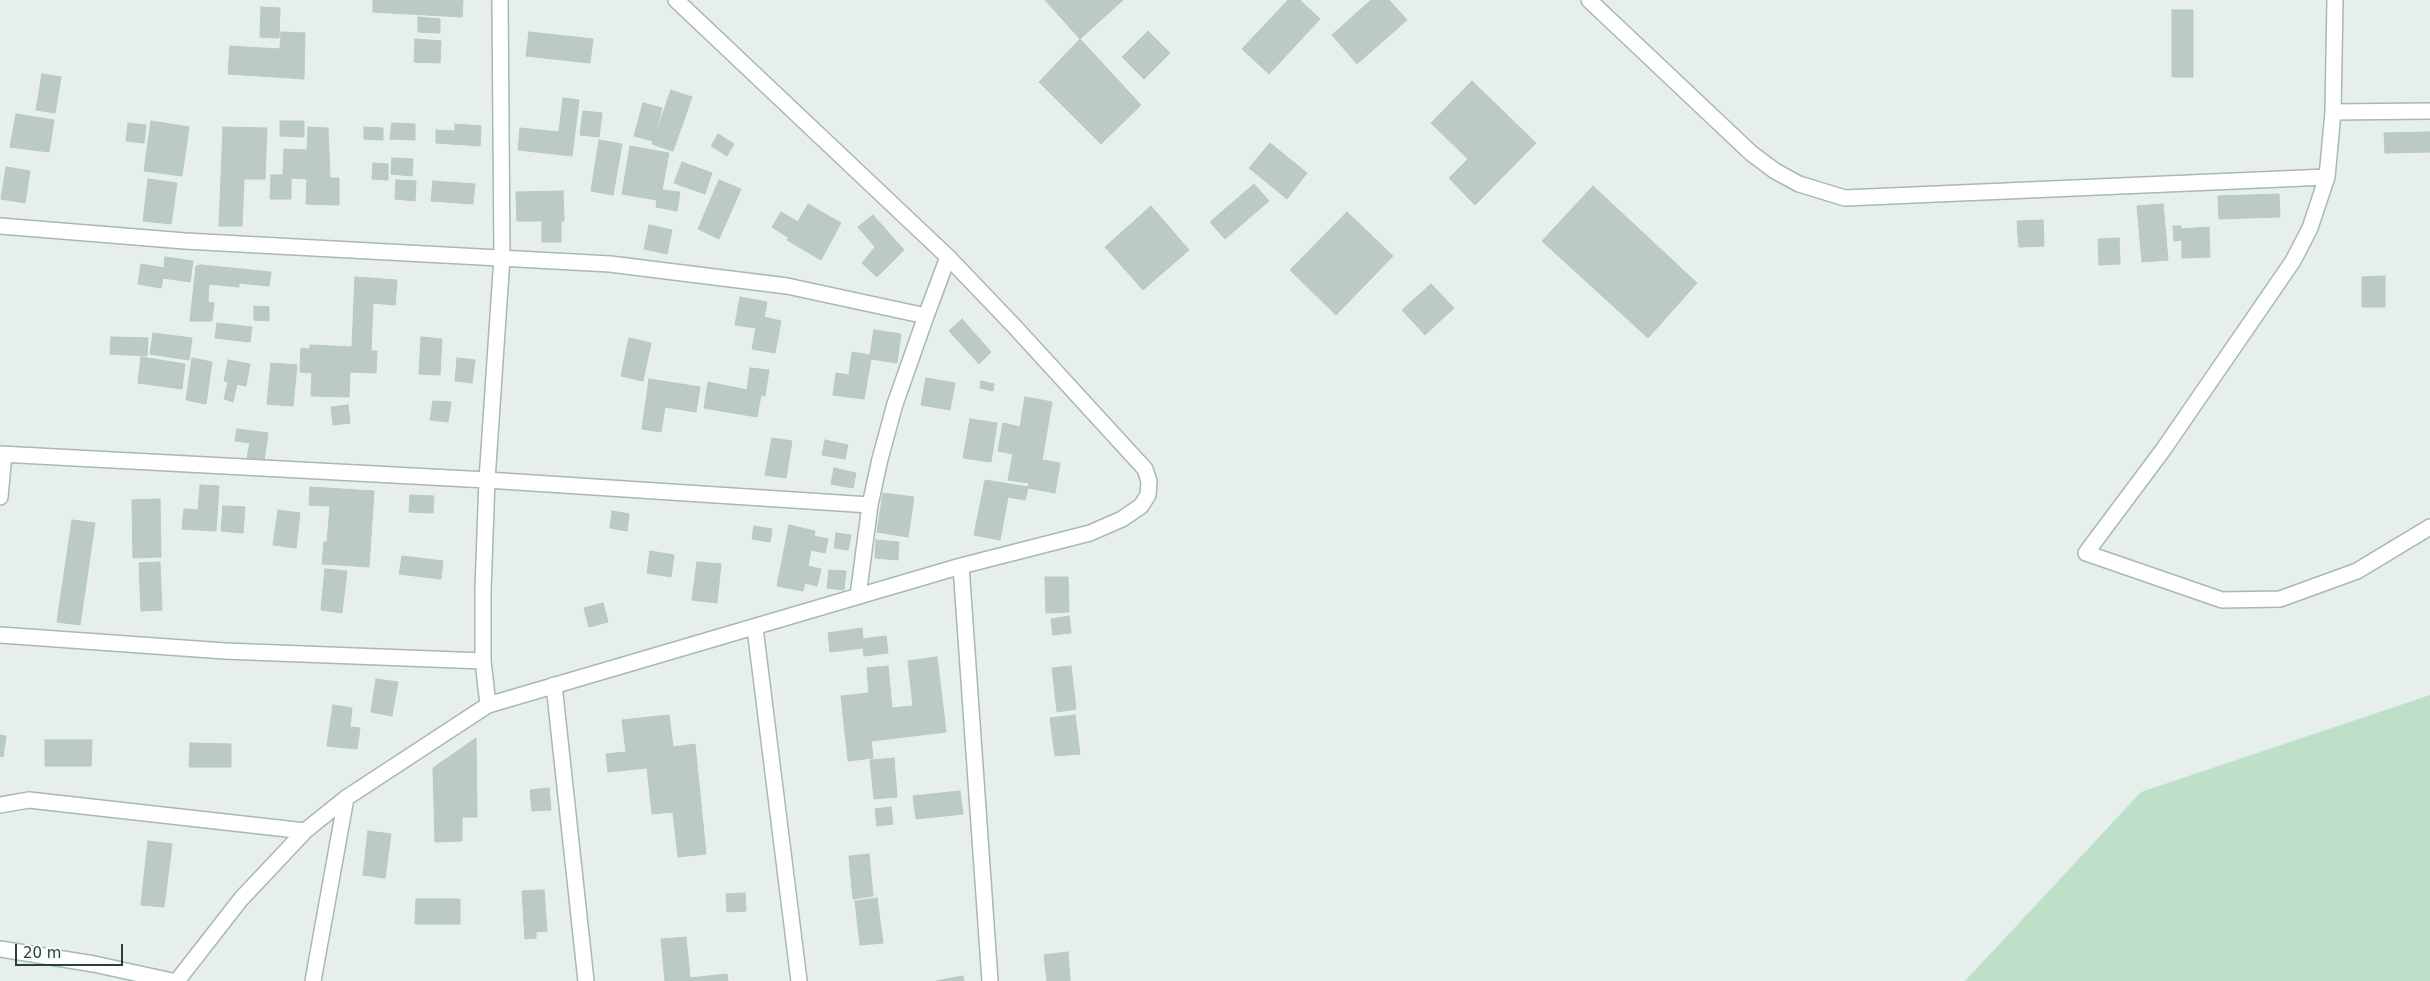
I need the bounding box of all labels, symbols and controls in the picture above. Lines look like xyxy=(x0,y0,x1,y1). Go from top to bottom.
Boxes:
scale bar xyxy=(18,934,125,966)
text: 20 m xyxy=(23,944,61,962)

